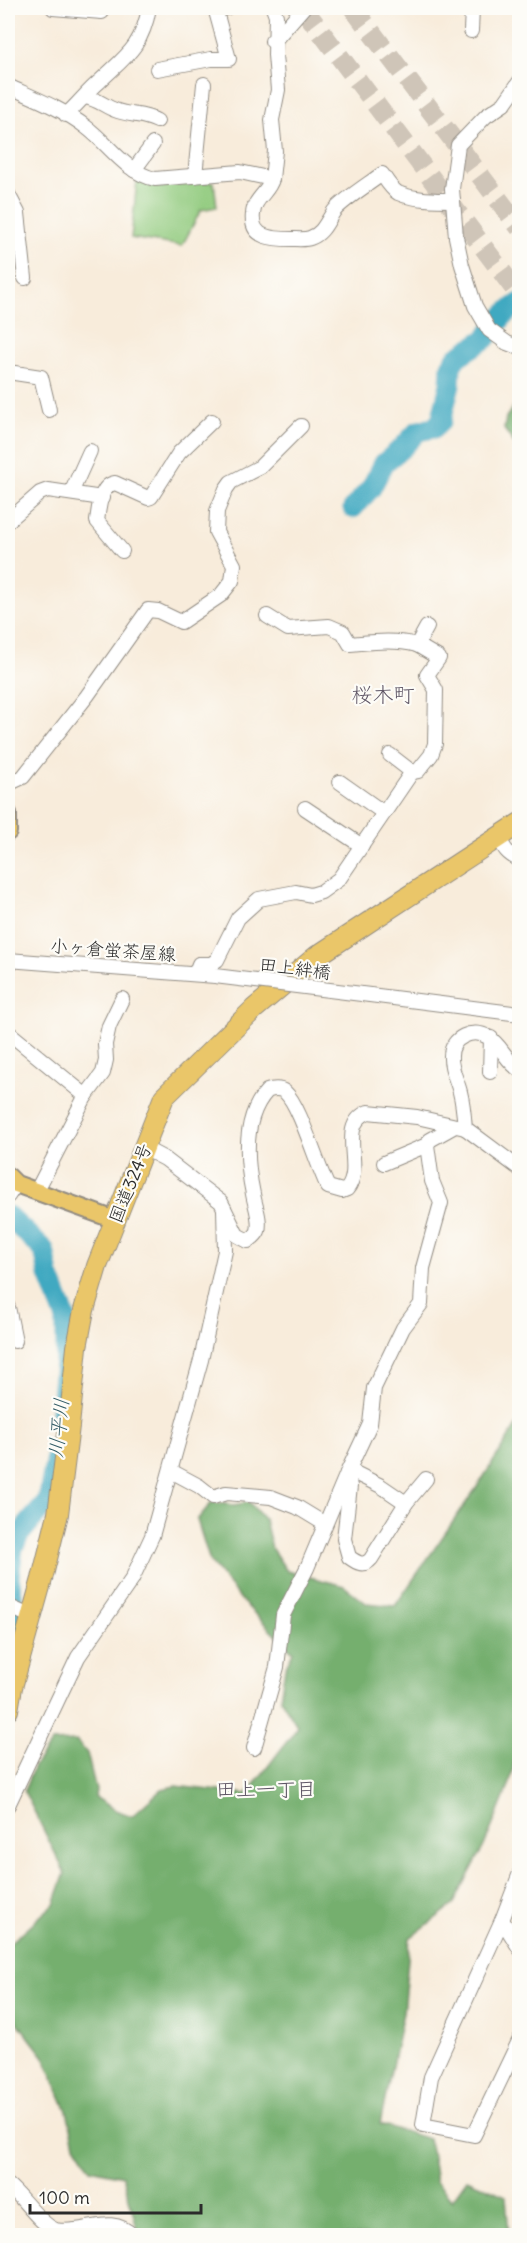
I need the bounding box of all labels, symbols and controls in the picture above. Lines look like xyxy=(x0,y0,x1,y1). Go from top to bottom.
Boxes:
district label: 桜木町 xyxy=(352,681,415,708)
street label: 小ヶ倉蛍茶屋線 xyxy=(49,934,177,966)
street label: 田上絆橋 xyxy=(258,952,332,984)
street label: 国道324号 xyxy=(104,1140,156,1226)
water label: 川平川 xyxy=(42,1397,74,1459)
district label: 田上一丁目 xyxy=(216,1776,316,1801)
scale bar xyxy=(30,2177,201,2215)
text: 100 m xyxy=(39,2186,90,2209)

